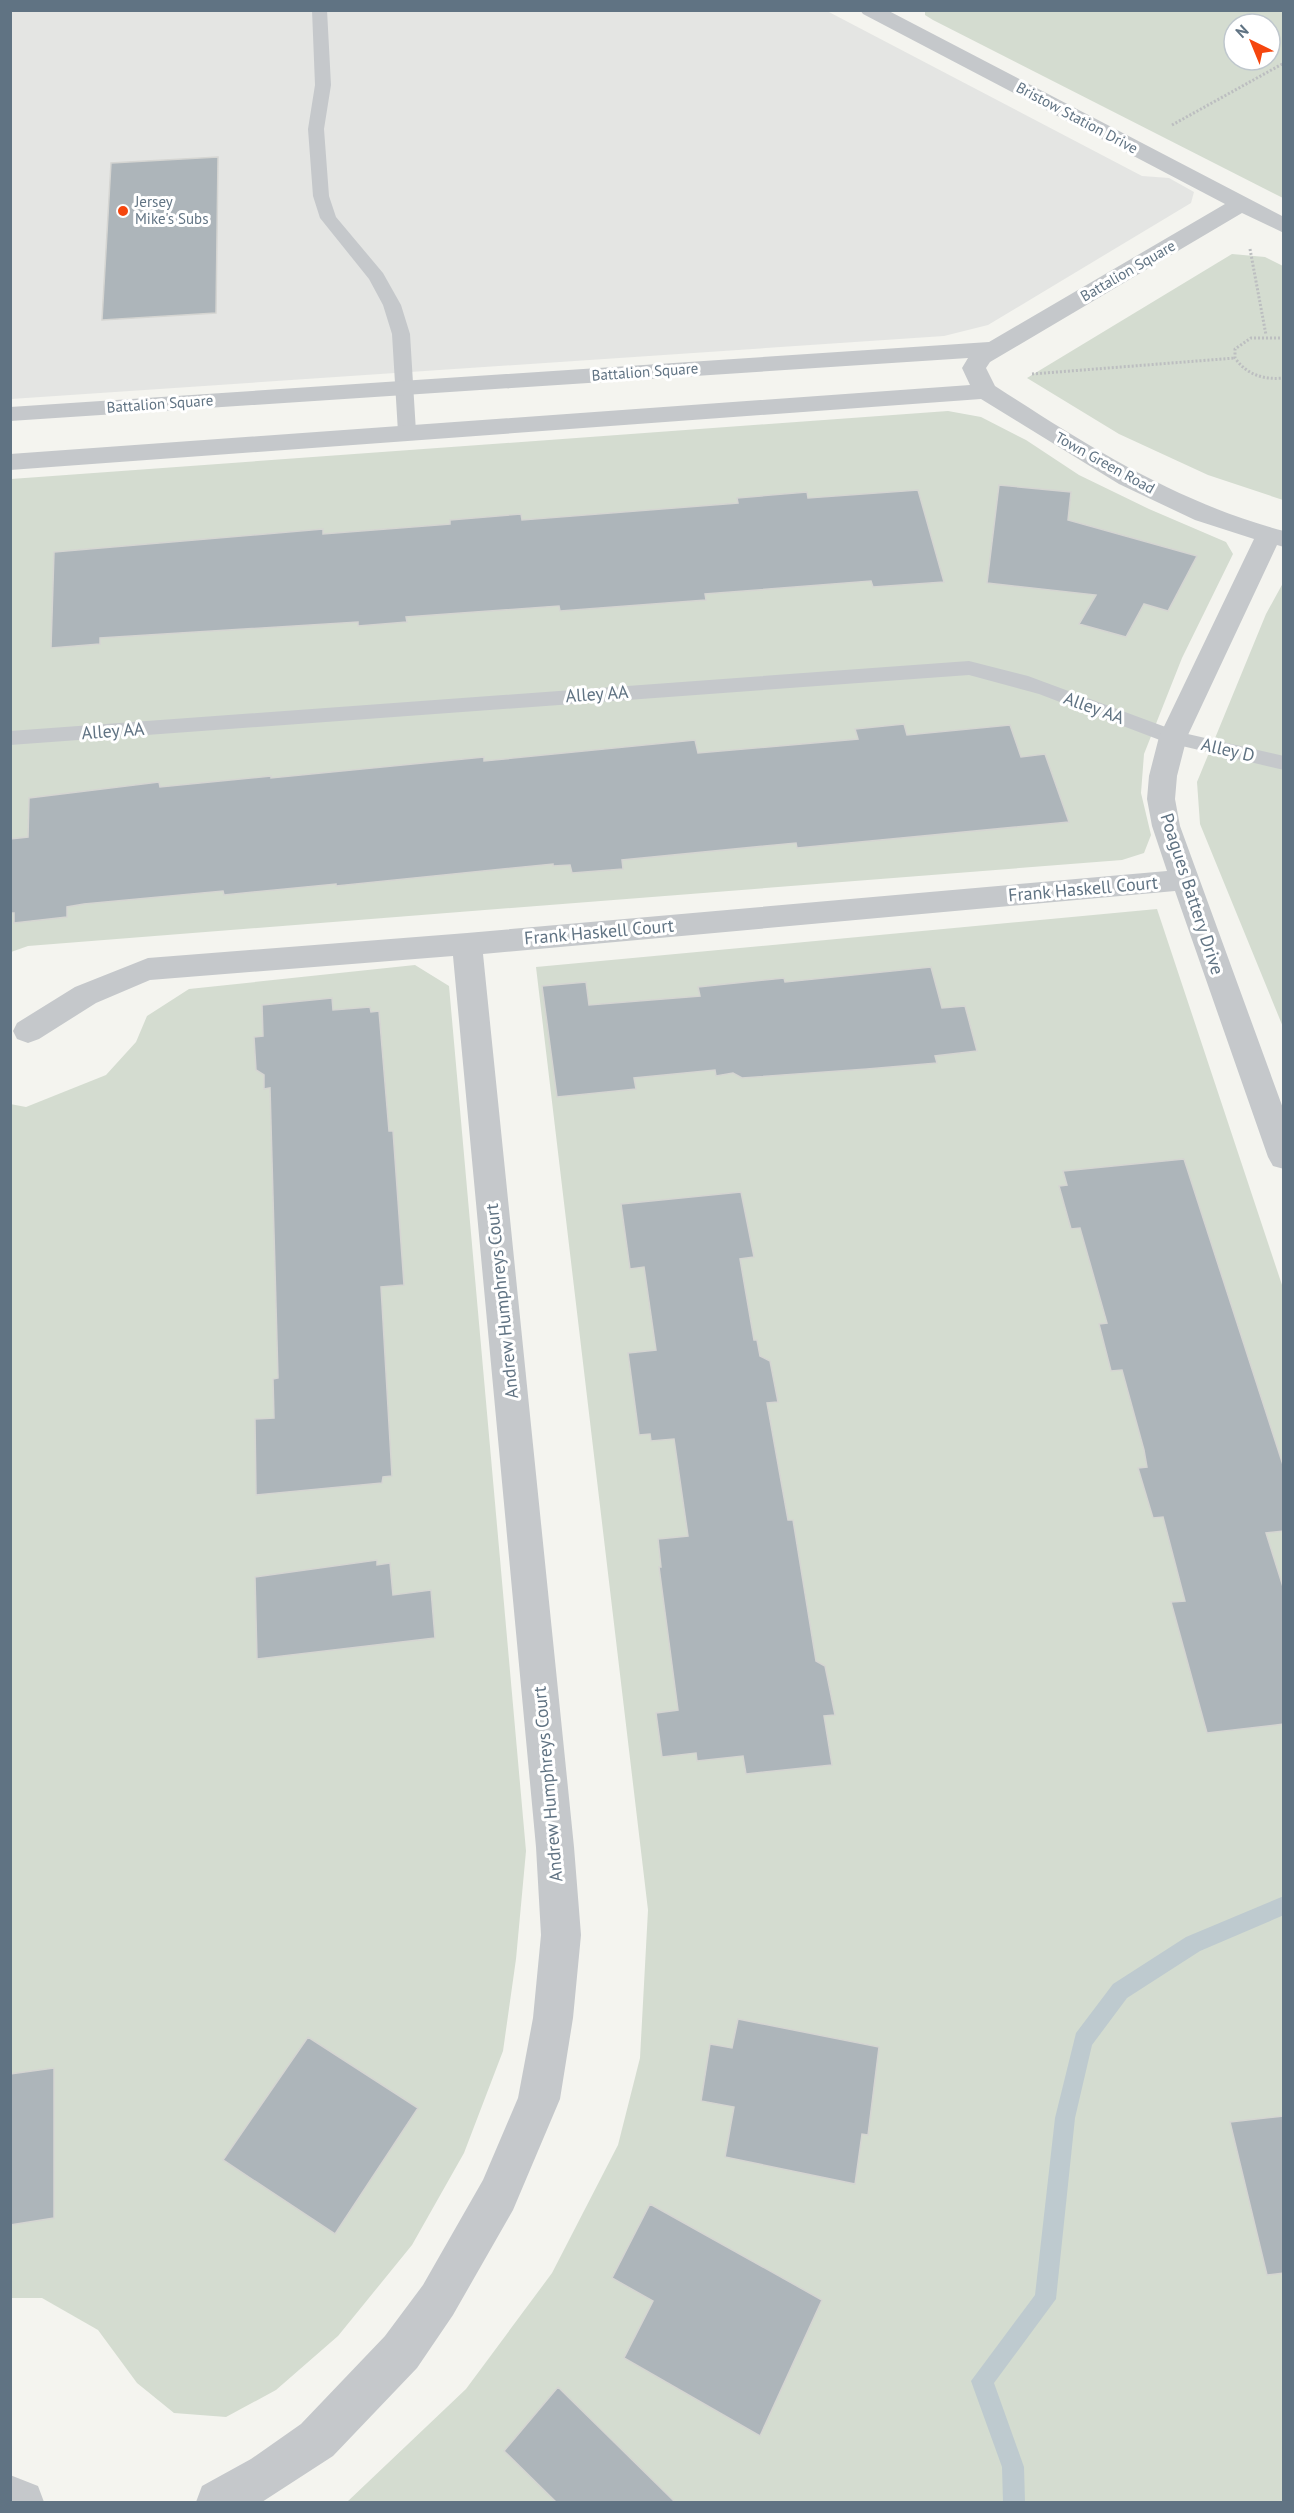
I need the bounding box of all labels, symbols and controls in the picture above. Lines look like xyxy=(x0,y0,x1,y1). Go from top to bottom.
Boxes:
north arrow xyxy=(1222,12,1282,72)
text: N xyxy=(1231,20,1252,42)
street label: Bristow Station Drive xyxy=(1013,77,1141,158)
place label: Jersey Mike's Subs xyxy=(134,192,208,228)
marker: Jersey Mike's Subs xyxy=(116,204,130,218)
street label: Battalion Square xyxy=(1077,236,1179,305)
street label: Battalion Square xyxy=(591,358,699,385)
street label: Battalion Square xyxy=(106,390,214,417)
street label: Town Green Road xyxy=(1052,427,1158,498)
street label: Alley AA xyxy=(565,680,630,707)
street label: Alley AA xyxy=(1061,686,1128,729)
street label: Alley AA xyxy=(81,717,146,744)
street label: Alley D xyxy=(1199,732,1257,767)
street label: Poagues Battery Drive xyxy=(1156,810,1229,978)
street label: Frank Haskell Court xyxy=(1007,870,1159,907)
street label: Frank Haskell Court xyxy=(523,913,675,950)
street label: Andrew Humphreys Court xyxy=(480,1202,523,1400)
street label: Andrew Humphreys Court xyxy=(527,1685,568,1883)

